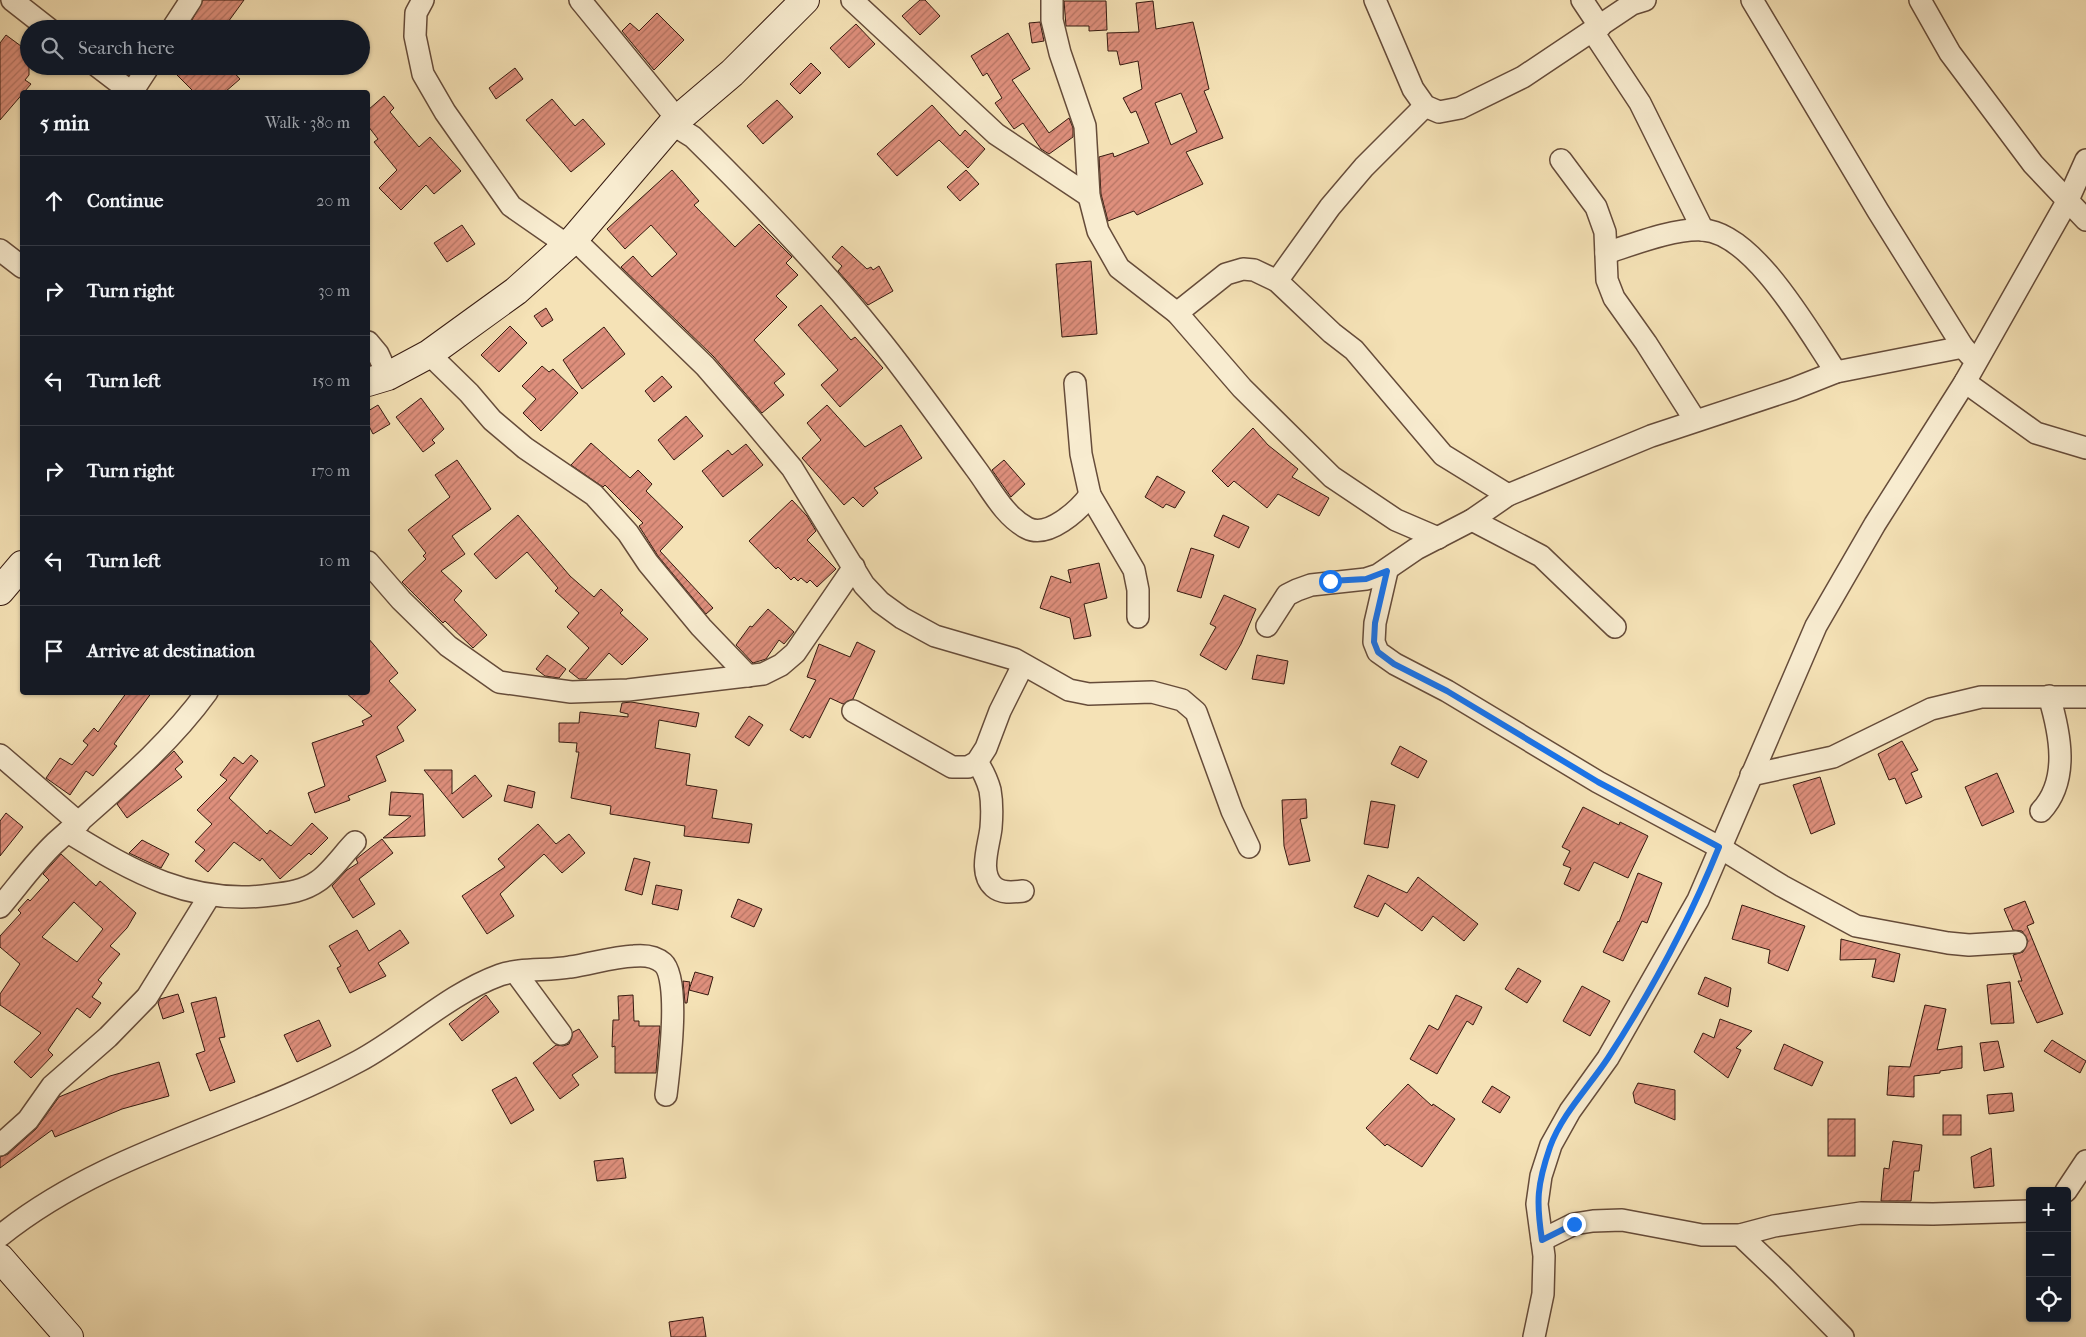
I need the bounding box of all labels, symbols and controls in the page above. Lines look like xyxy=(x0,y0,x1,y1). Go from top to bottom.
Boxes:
search box xyxy=(20,20,370,75)
icon: search xyxy=(38,34,66,62)
text: Search here xyxy=(78,37,174,59)
text: 5 min xyxy=(40,111,89,135)
text: Walk · 380 m xyxy=(265,113,350,132)
icon: ahead xyxy=(40,187,68,215)
text: Continue xyxy=(87,190,163,212)
text: 20 m xyxy=(316,191,350,210)
icon: right xyxy=(40,277,68,305)
text: Turn right xyxy=(87,280,174,302)
text: 30 m xyxy=(318,281,350,300)
icon: left xyxy=(40,367,68,395)
text: Turn left xyxy=(87,370,161,392)
text: 150 m xyxy=(312,371,350,390)
icon: right xyxy=(40,457,68,485)
text: Turn right xyxy=(87,460,174,482)
text: 170 m xyxy=(311,461,350,480)
icon: left xyxy=(40,547,68,575)
text: Turn left xyxy=(87,550,161,572)
text: 10 m xyxy=(319,551,350,570)
route start xyxy=(1319,570,1342,593)
icon: arrive xyxy=(40,637,68,665)
text: Arrive at destination xyxy=(87,640,255,662)
map controls xyxy=(2026,1187,2071,1322)
button: + xyxy=(2026,1187,2071,1232)
route end xyxy=(1563,1213,1586,1236)
button: − xyxy=(2026,1232,2071,1277)
button: locate xyxy=(2026,1277,2071,1322)

